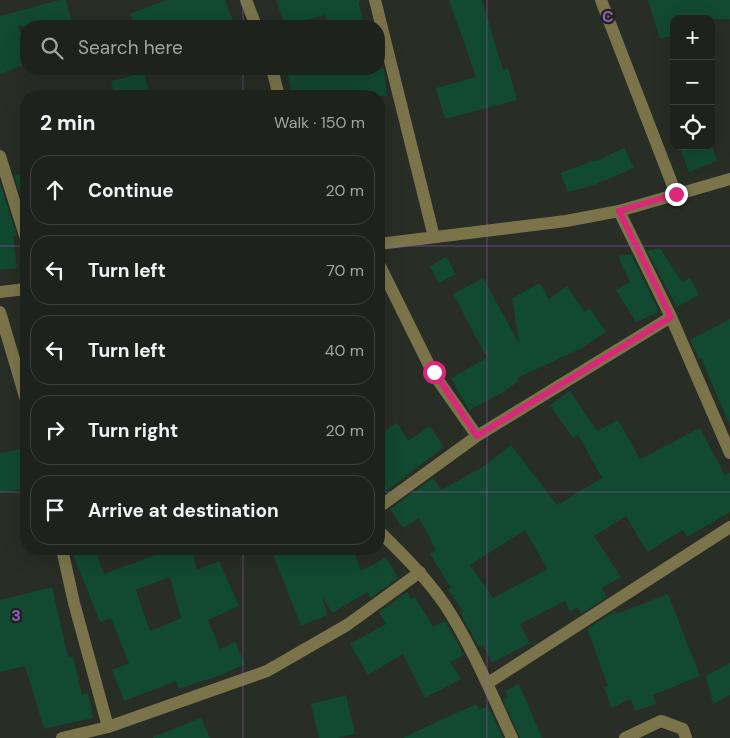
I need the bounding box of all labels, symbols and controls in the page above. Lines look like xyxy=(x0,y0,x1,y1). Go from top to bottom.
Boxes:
text: C xyxy=(602,6,614,27)
map controls xyxy=(670,15,715,150)
button: + xyxy=(670,15,715,60)
search box xyxy=(20,20,385,75)
icon: search xyxy=(38,34,66,62)
text: Search here xyxy=(78,35,183,60)
button: − xyxy=(670,60,715,105)
button: locate xyxy=(670,105,715,150)
text: 2 min xyxy=(40,109,96,137)
text: Walk · 150 m xyxy=(274,112,365,133)
icon: ahead xyxy=(41,176,69,204)
text: Continue xyxy=(88,178,174,203)
text: 20 m xyxy=(325,180,364,201)
route end xyxy=(665,183,688,206)
icon: left xyxy=(41,256,69,284)
text: Turn left xyxy=(88,258,166,283)
text: 70 m xyxy=(326,260,364,281)
icon: left xyxy=(41,336,69,364)
text: Turn left xyxy=(88,338,166,363)
text: 40 m xyxy=(325,340,364,361)
route start xyxy=(423,361,446,384)
icon: right xyxy=(41,416,69,444)
text: Turn right xyxy=(88,418,178,443)
text: 20 m xyxy=(325,420,364,441)
icon: arrive xyxy=(41,496,69,524)
text: Arrive at destination xyxy=(88,498,279,523)
text: 3 xyxy=(11,605,21,626)

